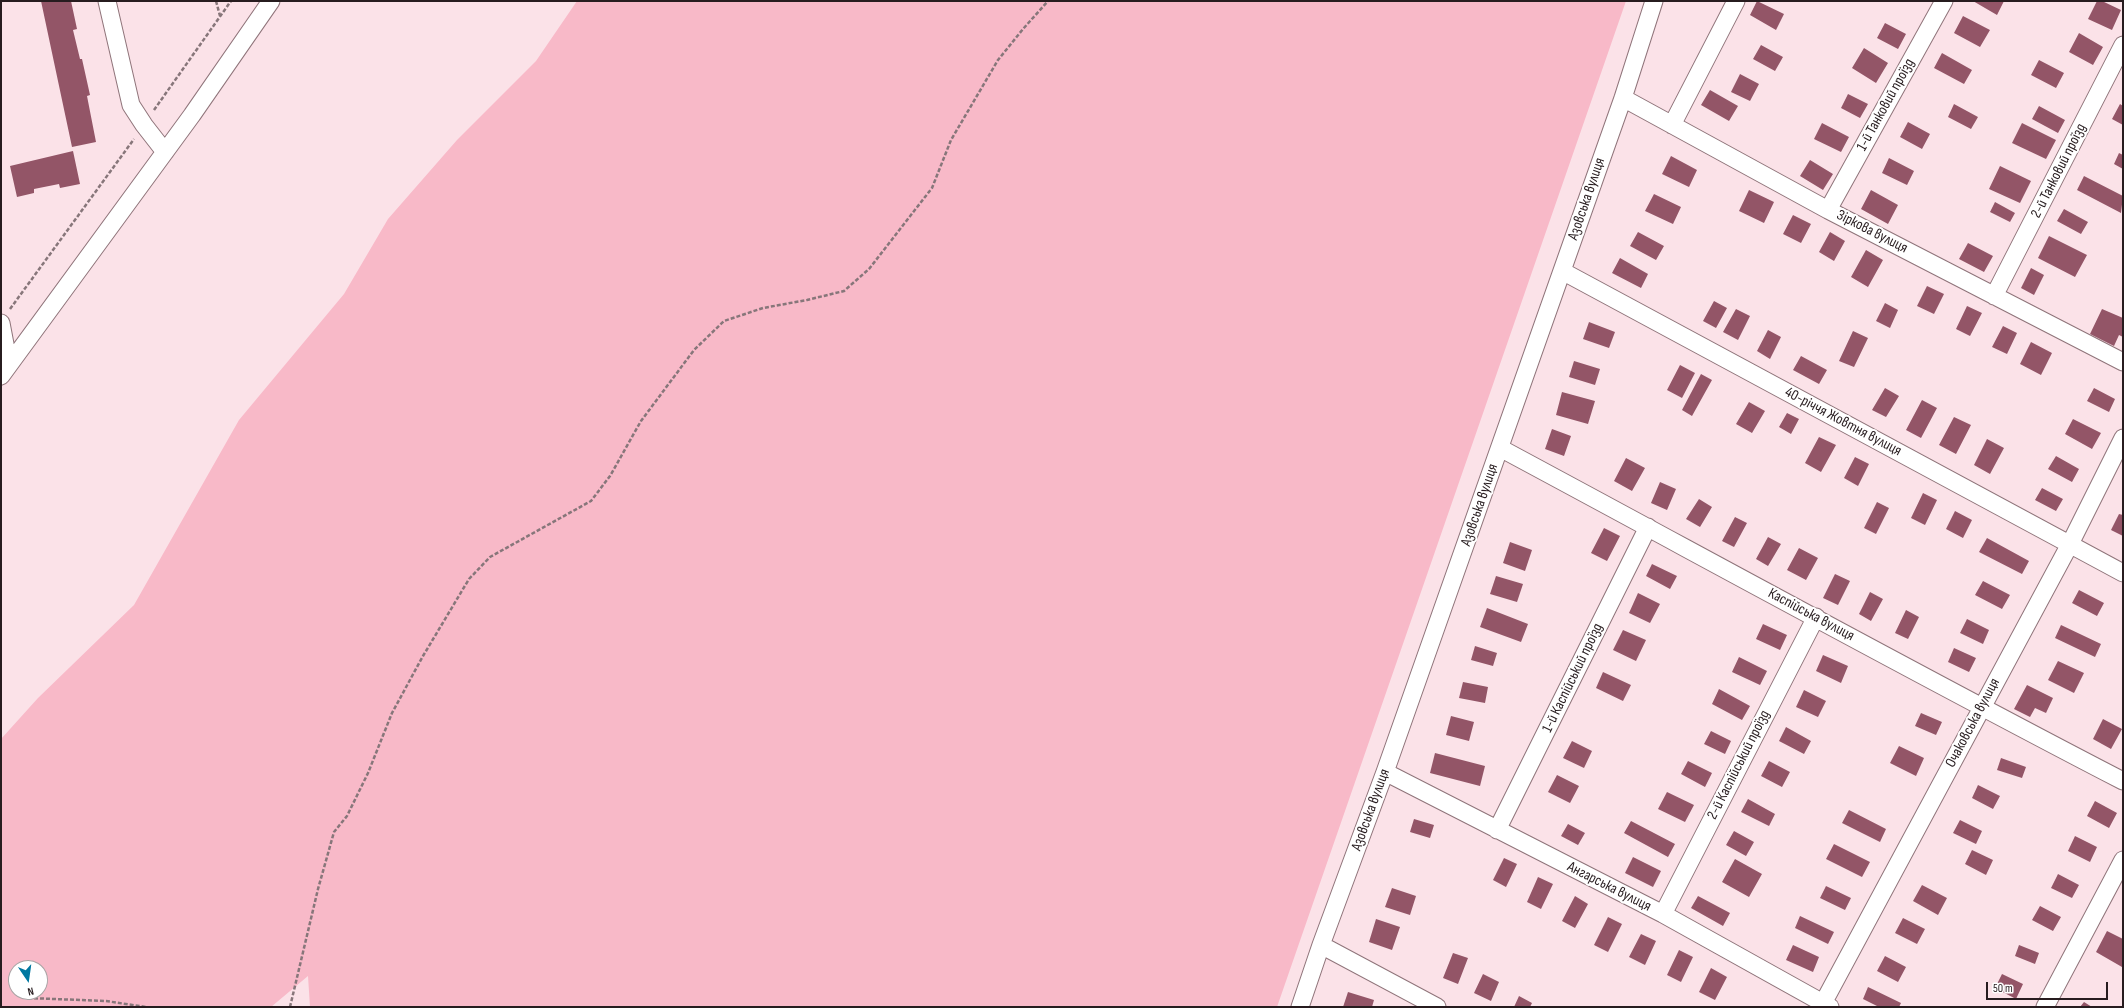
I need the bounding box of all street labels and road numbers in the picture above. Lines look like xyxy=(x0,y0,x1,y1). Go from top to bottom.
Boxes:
street label: 1-й Танковий проїзд xyxy=(1853,56,1919,154)
street label: 2-й Танковий проїзд xyxy=(2027,121,2091,221)
street label: Азовська вулиця xyxy=(1565,156,1609,242)
street label: Зіркова вулиця xyxy=(1833,206,1911,258)
street label: 40-річчя Жовтня вулиця xyxy=(1781,384,1905,460)
street label: Азовська вулиця xyxy=(1458,462,1502,548)
street label: Каспійська вулиця xyxy=(1765,585,1857,645)
street label: 1-й Каспійський проїзд xyxy=(1539,621,1607,735)
street label: Очаковська вулиця xyxy=(1942,675,2004,771)
street label: 2-й Каспійський проїзд xyxy=(1704,707,1774,823)
street label: Азовська вулиця xyxy=(1348,767,1394,853)
street label: Ангарська вулиця xyxy=(1564,858,1654,916)

